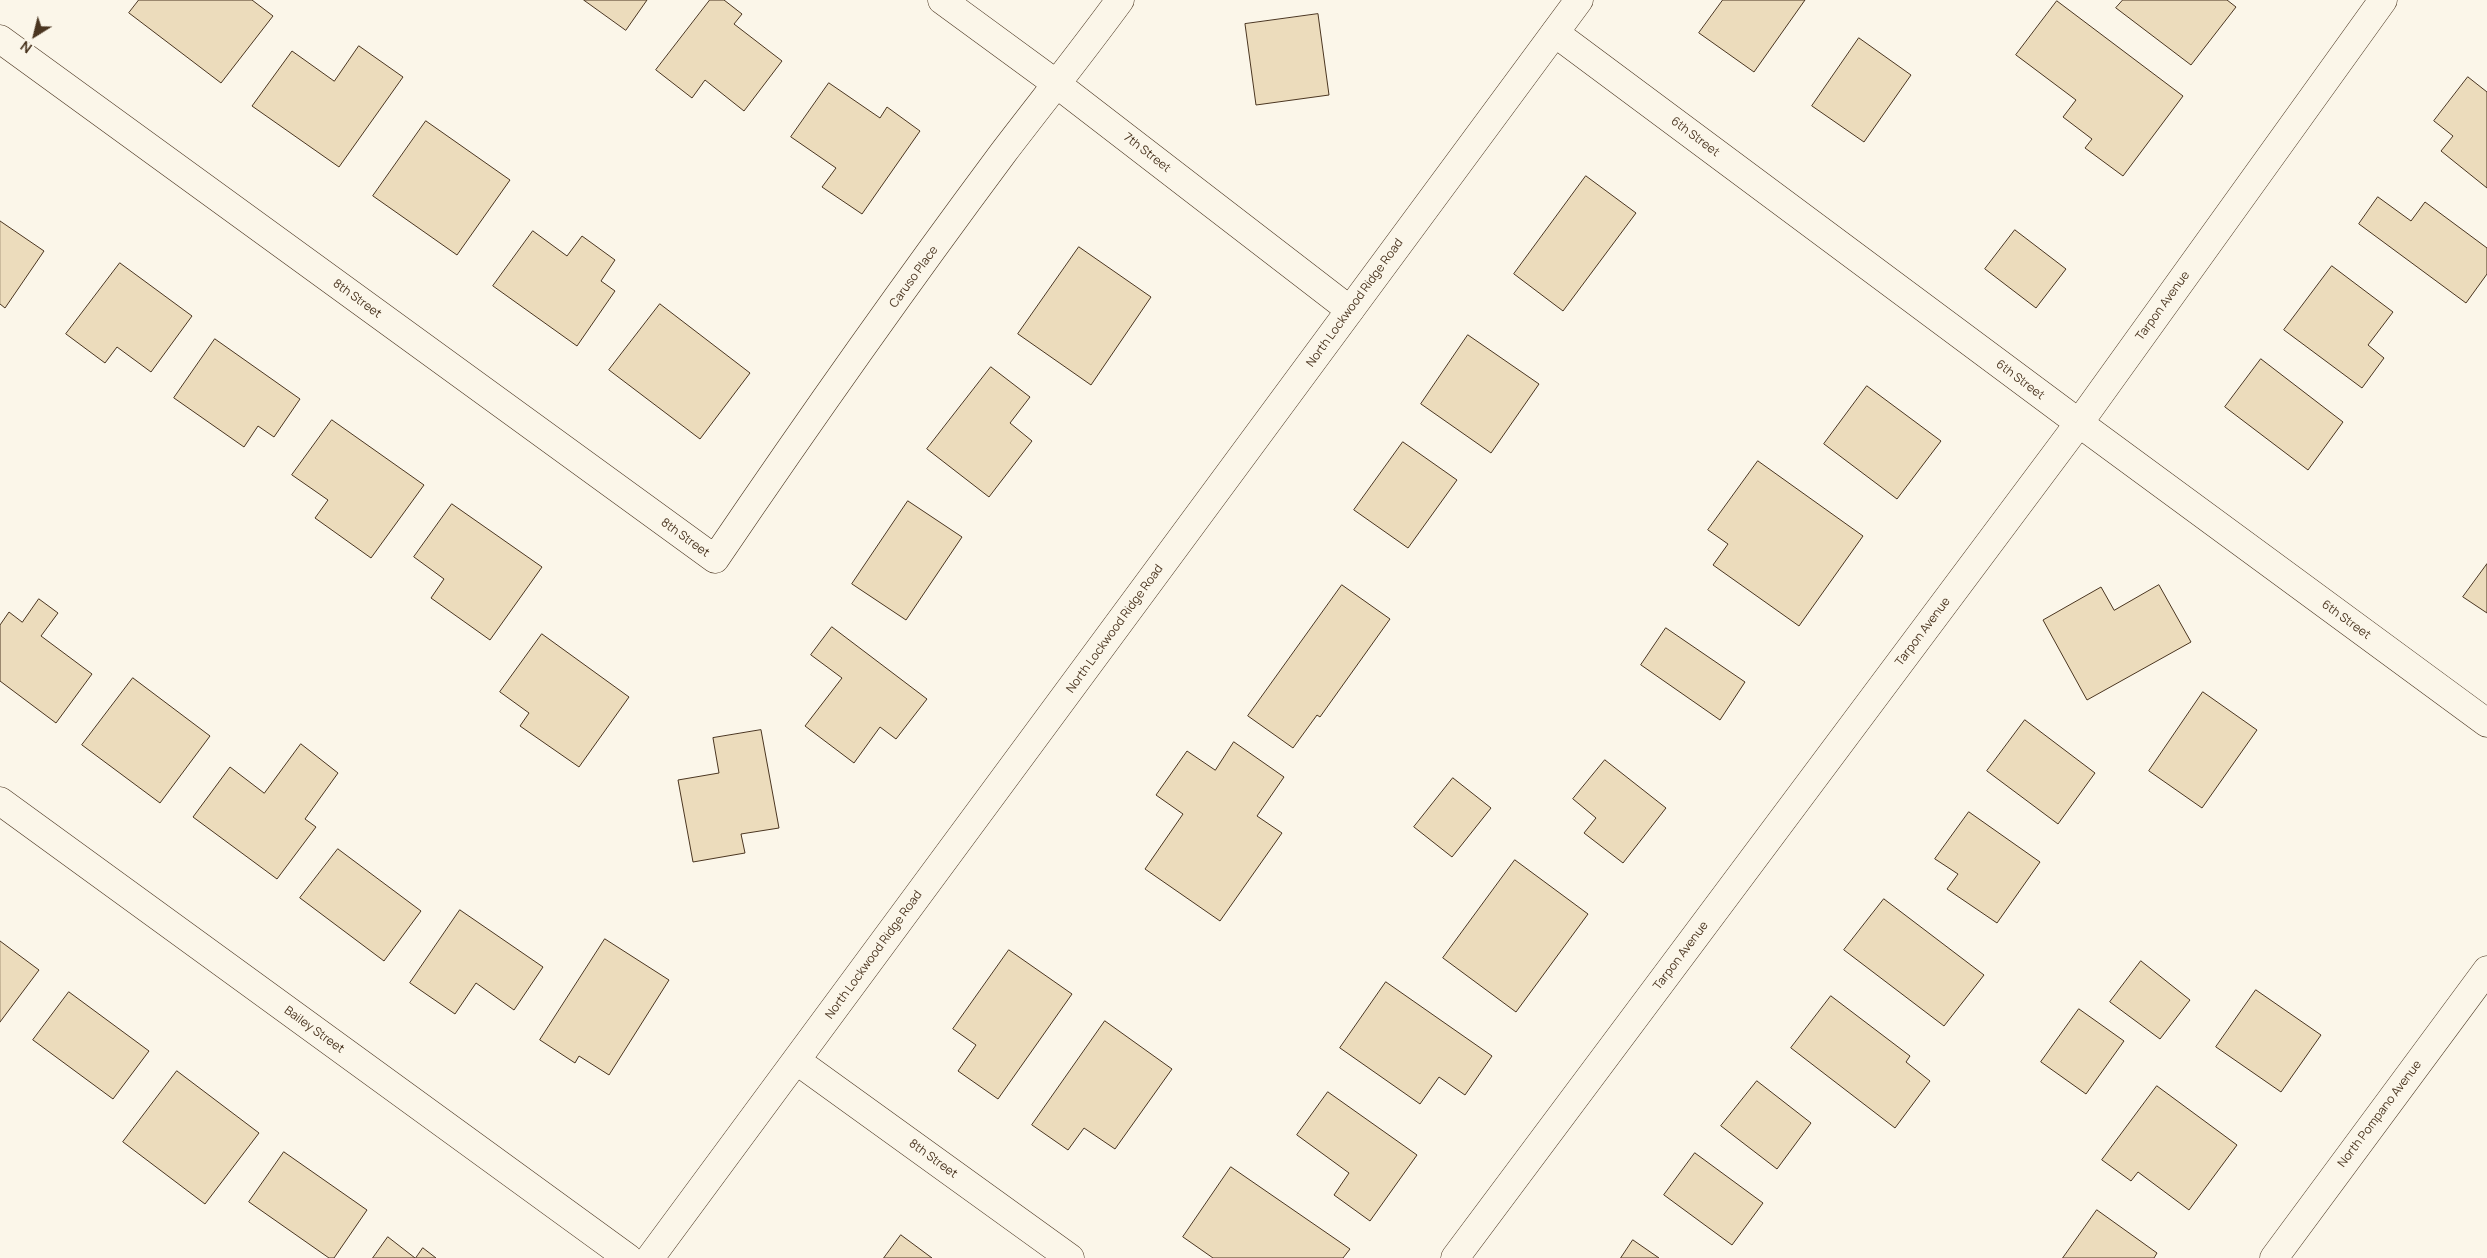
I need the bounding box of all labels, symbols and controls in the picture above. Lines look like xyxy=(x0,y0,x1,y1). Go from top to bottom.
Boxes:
north arrow xyxy=(10,10,60,60)
text: N xyxy=(16,37,36,58)
street label: 6th Street xyxy=(1668,114,1722,160)
street label: 7th Street xyxy=(1121,130,1173,176)
street label: North Lockwood Ridge Road xyxy=(1304,236,1406,370)
street label: Caruso Place xyxy=(887,243,941,311)
street label: Tarpon Avenue xyxy=(2133,269,2193,343)
street label: 8th Street xyxy=(330,277,384,321)
street label: 6th Street xyxy=(1993,357,2047,403)
street label: 8th Street xyxy=(658,516,712,560)
street label: North Lockwood Ridge Road xyxy=(1064,562,1166,696)
street label: Tarpon Avenue xyxy=(1893,595,1953,669)
street label: 6th Street xyxy=(2319,597,2373,643)
street label: North Lockwood Ridge Road xyxy=(823,888,925,1022)
street label: Tarpon Avenue xyxy=(1651,919,1711,993)
street label: Bailey Street xyxy=(281,1003,347,1057)
street label: North Pompano Avenue xyxy=(2335,1058,2425,1170)
street label: 8th Street xyxy=(906,1137,960,1181)

